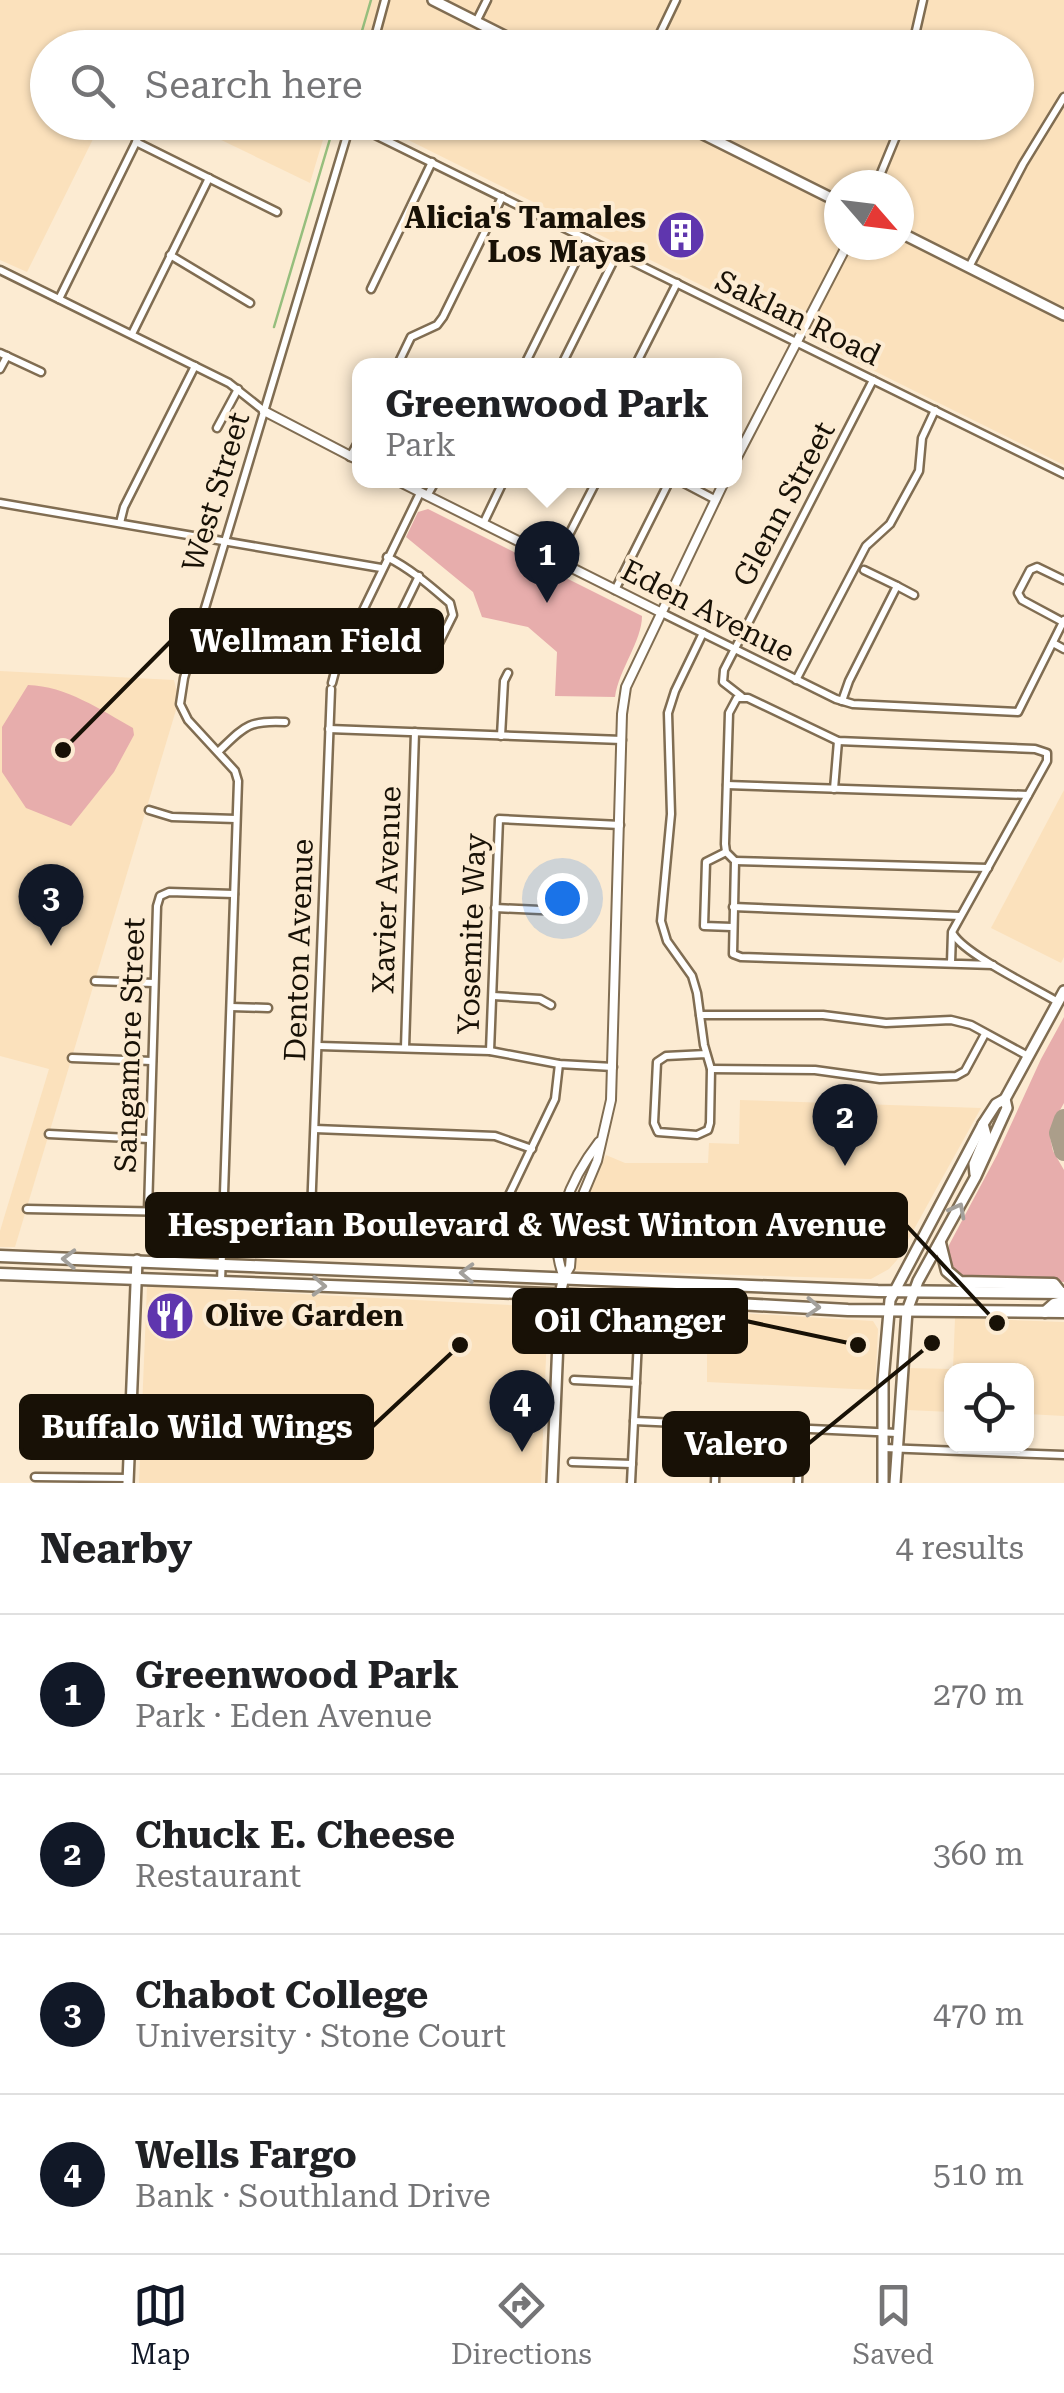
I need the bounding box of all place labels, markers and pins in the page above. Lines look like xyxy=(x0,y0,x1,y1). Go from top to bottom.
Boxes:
place label: Alicia's Tamales Los Mayas xyxy=(405,200,646,269)
building icon: Alicia's Tamales Los Mayas xyxy=(655,209,707,261)
pin: 1 xyxy=(514,520,580,603)
callout: Wellman Field xyxy=(171,610,442,672)
pin: 3 xyxy=(18,864,84,946)
pin: 2 xyxy=(812,1084,878,1166)
callout: Hesperian Boulevard & West Winton Avenue xyxy=(147,1194,906,1256)
restaurant icon: Olive Garden xyxy=(144,1290,196,1342)
callout: Oil Changer xyxy=(514,1290,746,1352)
place label: Olive Garden xyxy=(205,1298,404,1333)
pin: 4 xyxy=(490,1370,554,1452)
callout: Buffalo Wild Wings xyxy=(21,1396,372,1458)
callout: Valero xyxy=(664,1413,808,1475)

